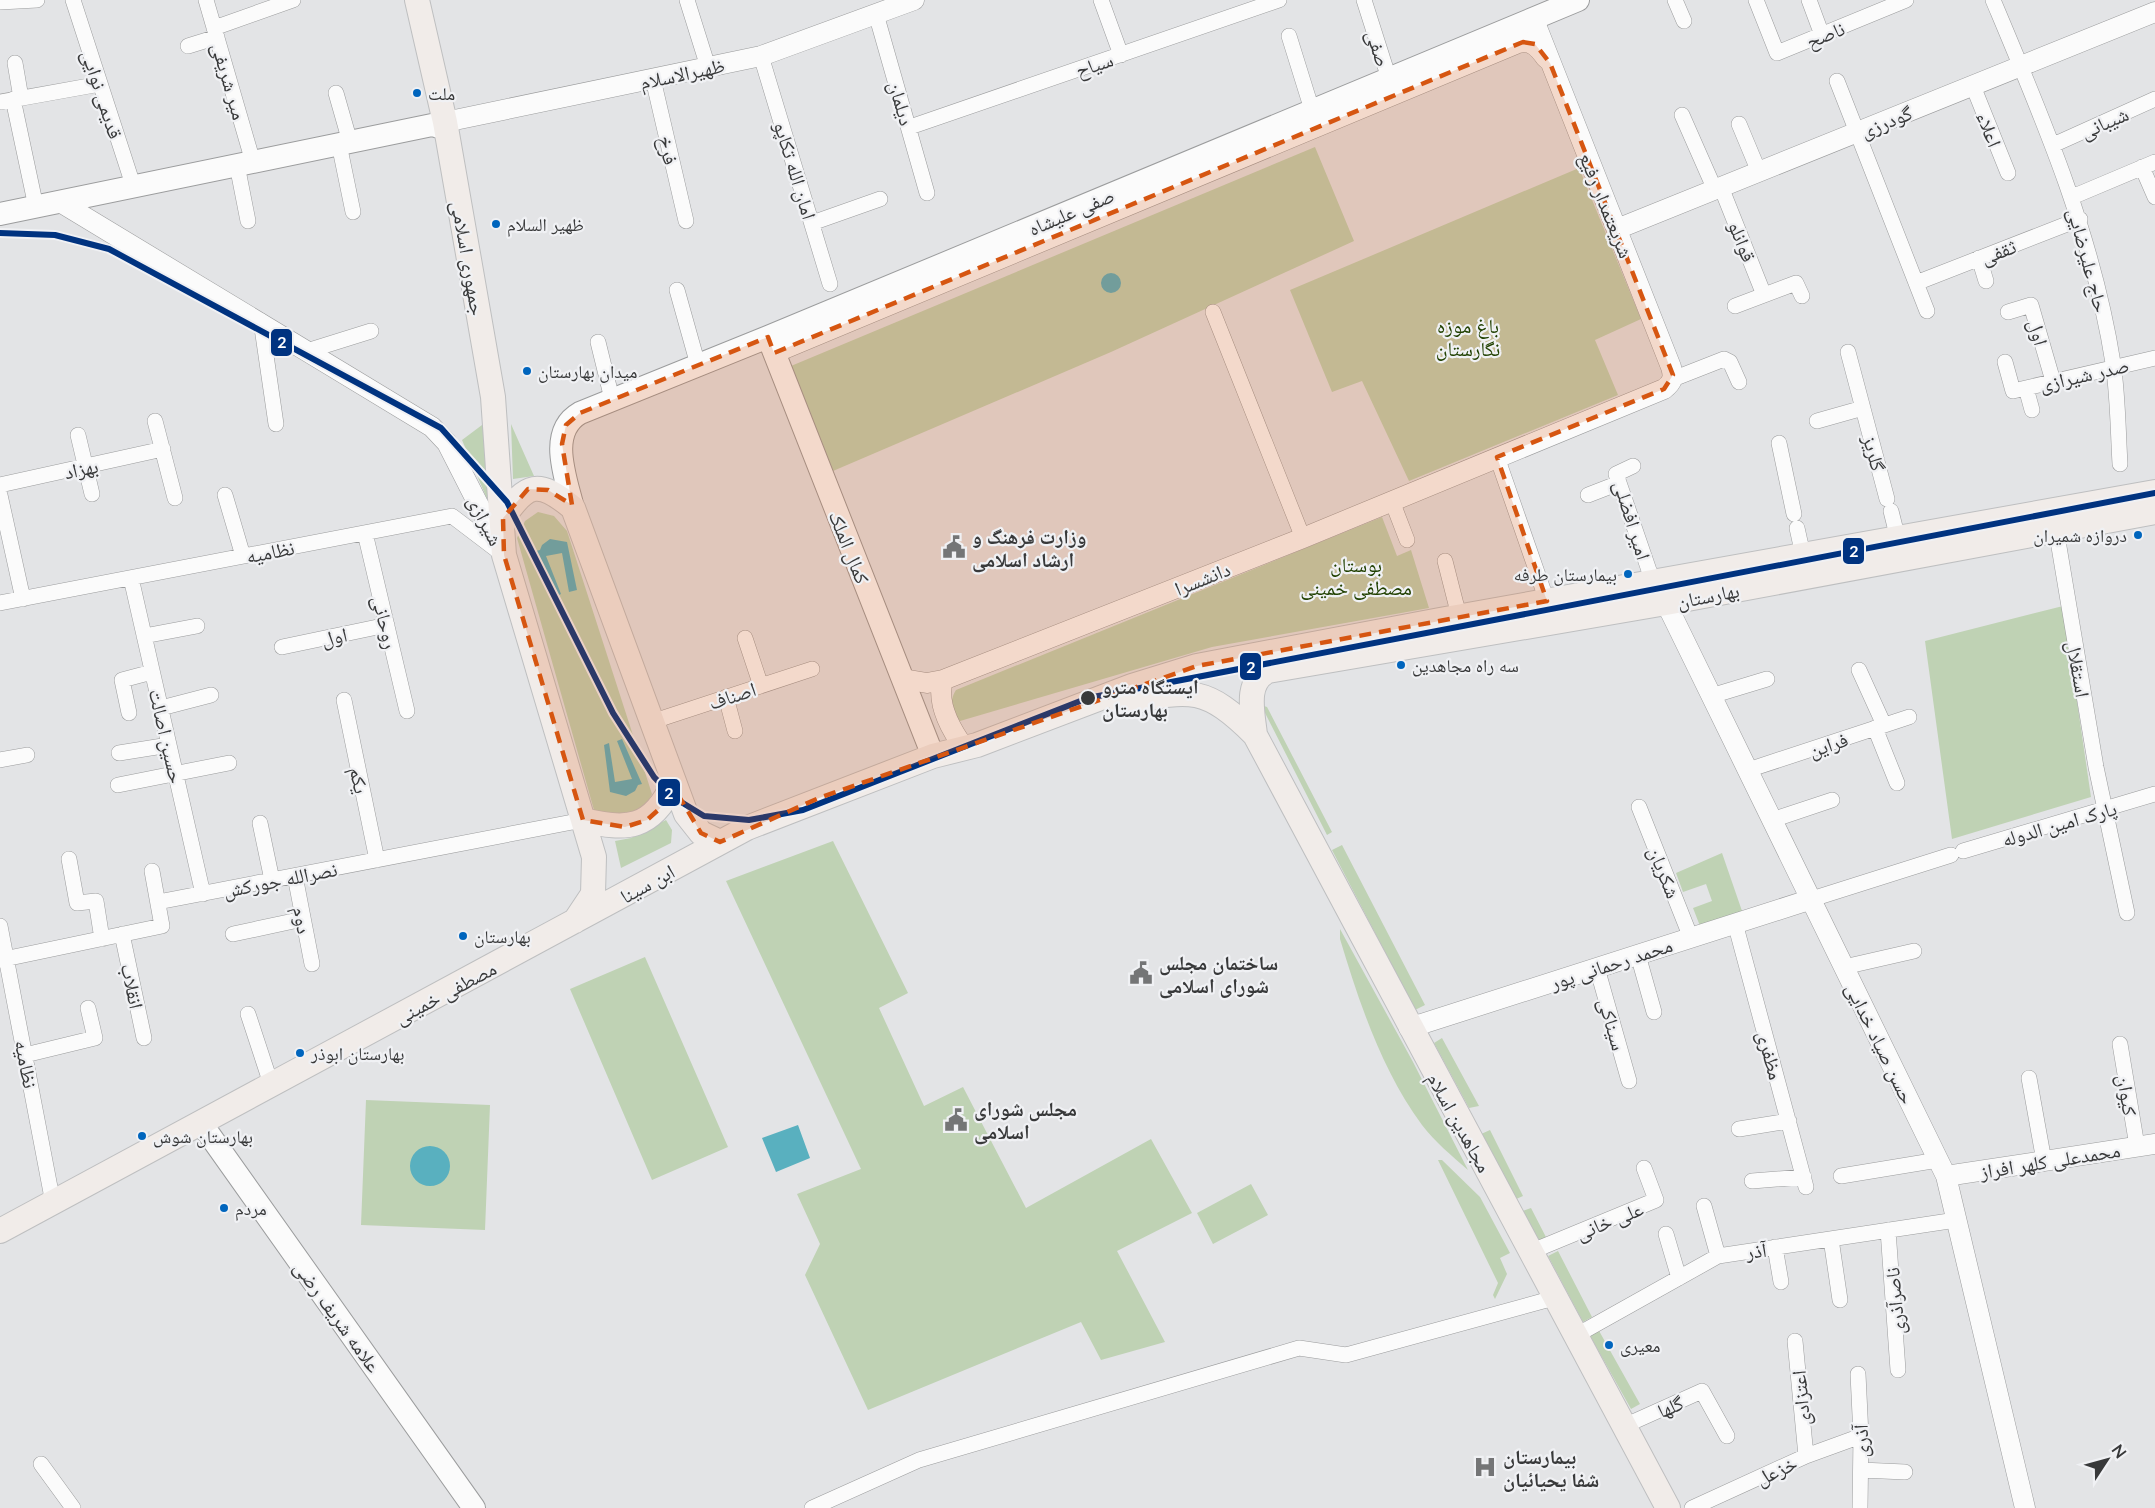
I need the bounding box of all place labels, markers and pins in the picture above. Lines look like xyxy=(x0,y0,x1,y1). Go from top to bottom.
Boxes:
place label: ملت xyxy=(428,82,455,104)
marker: ملت xyxy=(411,87,423,99)
place label: ظهیر السلام xyxy=(507,213,584,237)
marker: ظهیر السلام xyxy=(490,218,502,230)
place label: میدان بهارستان xyxy=(538,360,637,383)
marker: میدان بهارستان xyxy=(521,365,533,377)
place label: وزارت فرهنگ و ارشاد اسلامی xyxy=(972,524,1086,573)
place label: دروازه شمیران xyxy=(2033,524,2127,547)
marker: دروازه شمیران xyxy=(2132,529,2144,541)
public building icon: وزارت فرهنگ و ارشاد اسلامی xyxy=(941,534,967,560)
place label: بیمارستان طرفه xyxy=(1514,563,1617,586)
marker: بیمارستان طرفه xyxy=(1622,568,1634,580)
place label: سه راه مجاهدین xyxy=(1412,654,1519,677)
marker: سه راه مجاهدین xyxy=(1395,659,1407,671)
place label: ایستگاه مترو بهارستان xyxy=(1102,674,1199,722)
marker: ایستگاه مترو بهارستان xyxy=(1079,689,1097,707)
place label: بهارستان xyxy=(474,925,531,948)
marker: بهارستان xyxy=(457,930,469,942)
place label: ساختمان مجلس شورای اسلامی xyxy=(1159,950,1278,999)
public building icon: ساختمان مجلس شورای اسلامی xyxy=(1128,960,1154,986)
place label: بهارستان ابوذر xyxy=(310,1042,404,1065)
marker: بهارستان ابوذر xyxy=(294,1047,306,1059)
place label: مجلس شورای اسلامی xyxy=(974,1096,1077,1145)
public building icon: مجلس شورای اسلامی xyxy=(943,1107,969,1133)
place label: بهارستان شوش xyxy=(153,1125,253,1148)
marker: بهارستان شوش xyxy=(136,1130,148,1142)
place label: مردم xyxy=(235,1197,267,1221)
marker: مردم xyxy=(218,1202,230,1214)
place label: معیری xyxy=(1620,1334,1661,1357)
marker: معیری xyxy=(1603,1339,1615,1351)
place label: بیمارستان شفا یحیائیان xyxy=(1503,1444,1599,1492)
hospital icon: بیمارستان شفا یحیائیان xyxy=(1472,1454,1498,1480)

